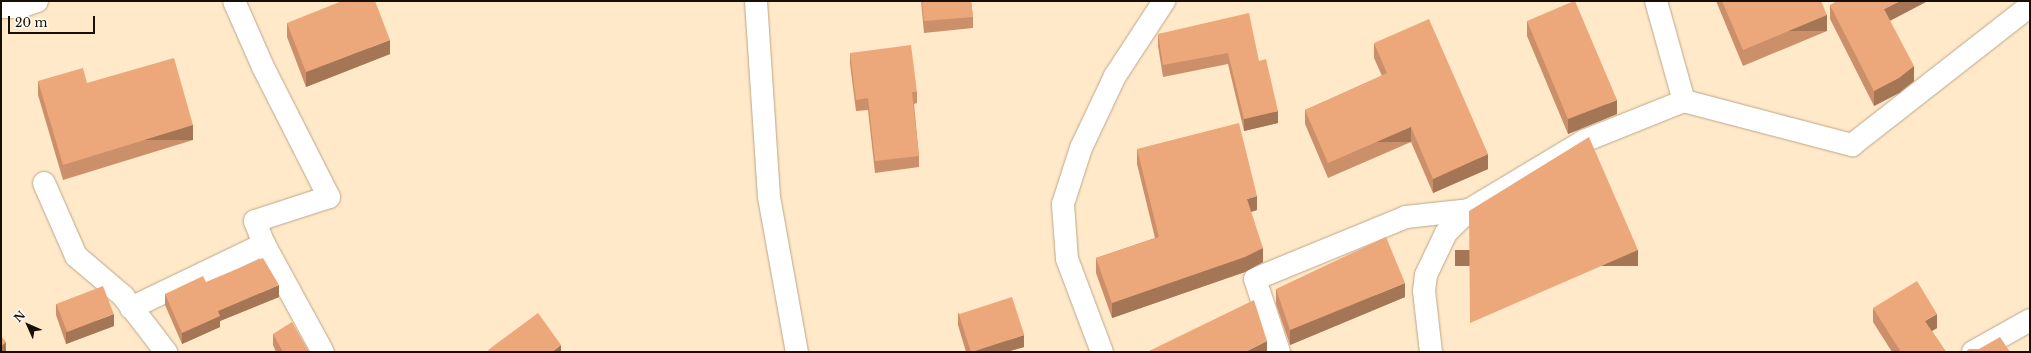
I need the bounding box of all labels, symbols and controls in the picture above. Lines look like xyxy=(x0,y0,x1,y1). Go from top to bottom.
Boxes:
scale bar xyxy=(10,8,97,34)
text: 20 m xyxy=(15,15,47,30)
north arrow xyxy=(8,305,48,345)
text: N xyxy=(11,308,28,325)

